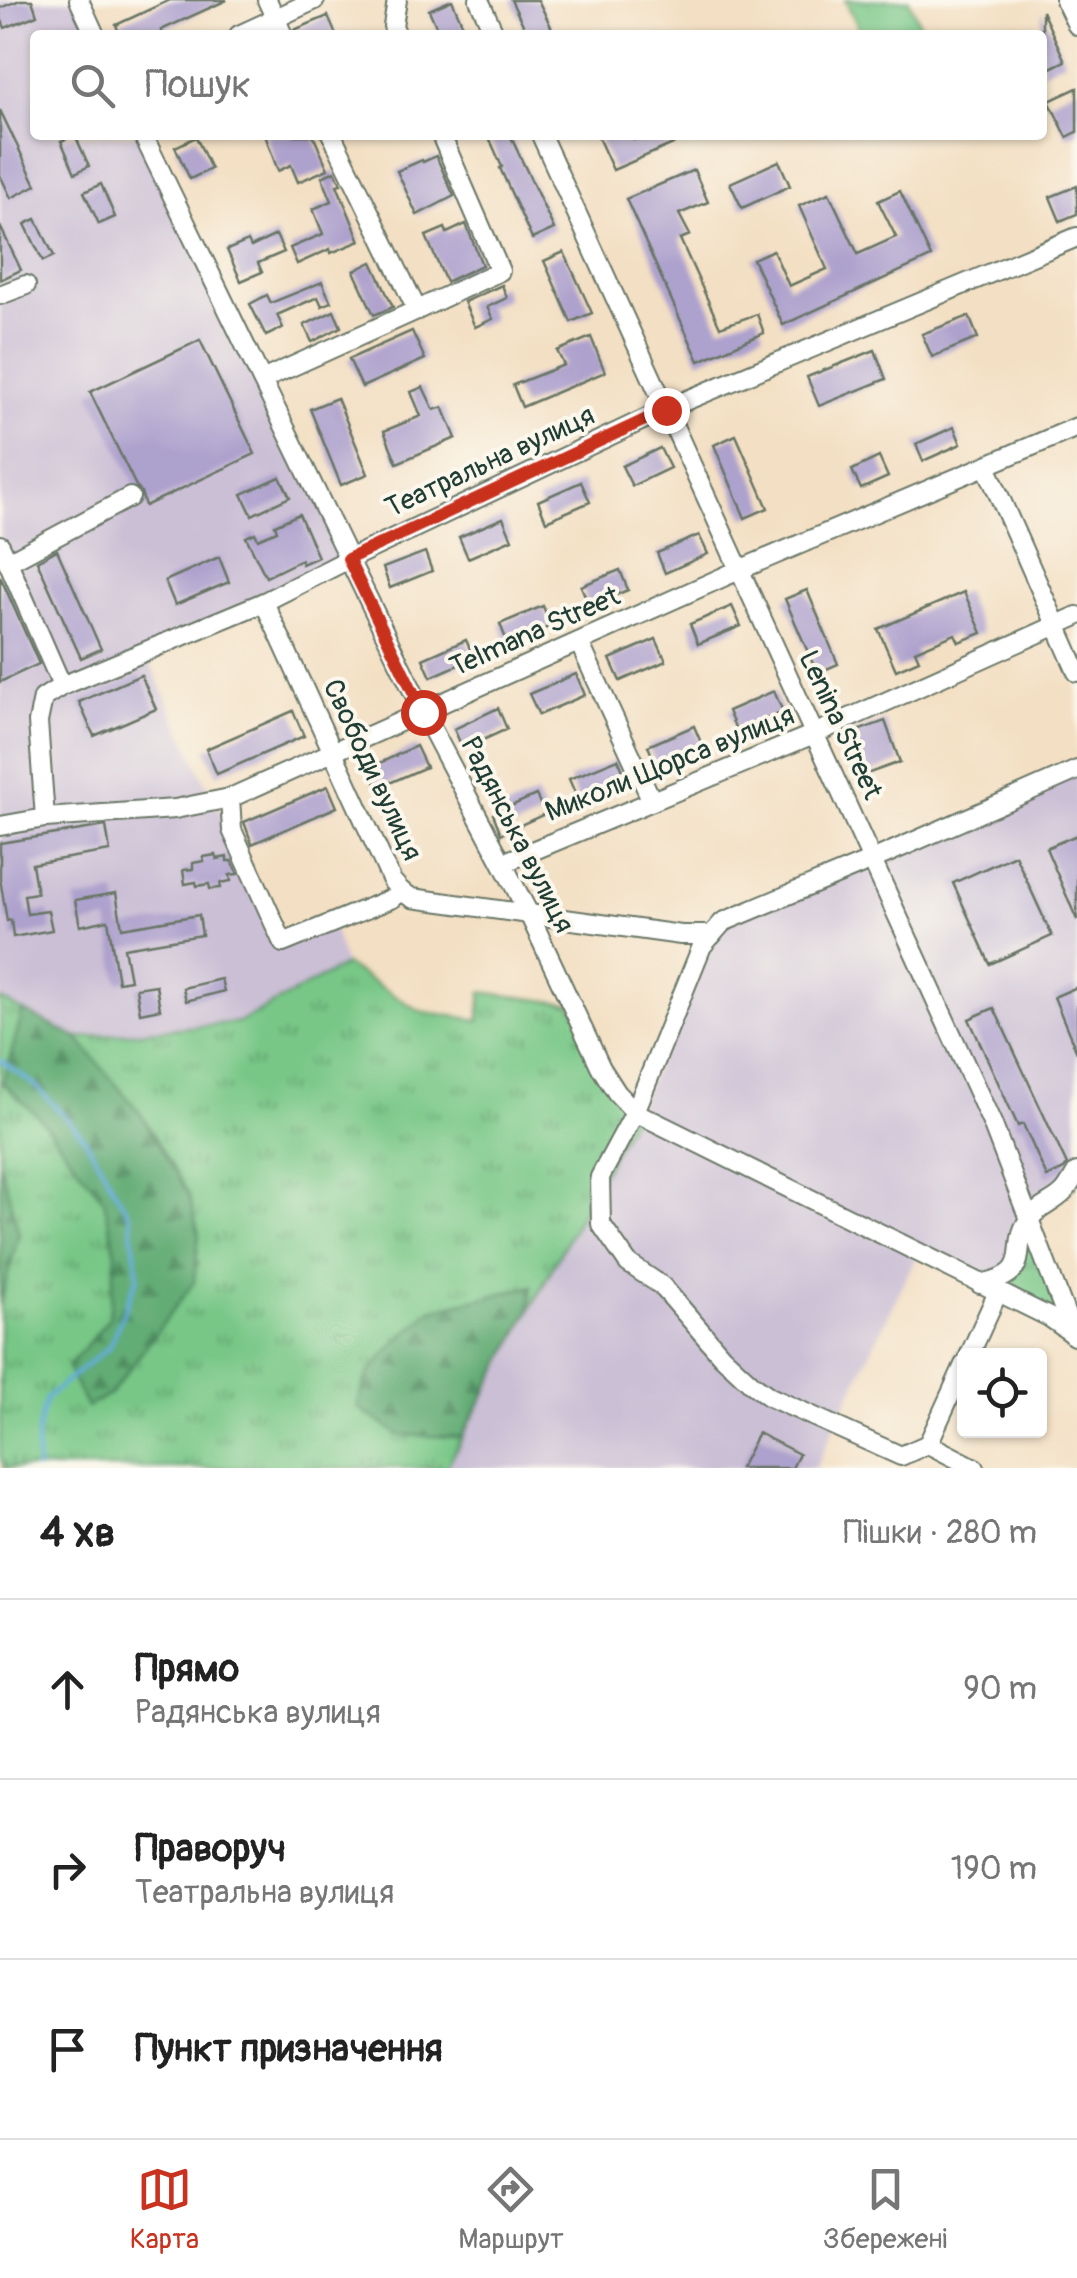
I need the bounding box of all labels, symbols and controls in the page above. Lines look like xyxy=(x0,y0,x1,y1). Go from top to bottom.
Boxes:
search box xyxy=(30,30,1047,140)
icon: search xyxy=(65,58,120,113)
text: Пошук xyxy=(145,61,251,109)
route end xyxy=(644,388,690,434)
street label: Театральна вулиця xyxy=(380,398,600,526)
street label: Telmana Street xyxy=(445,579,626,685)
street label: Lenina Street xyxy=(790,645,890,806)
street label: Свободи вулиця xyxy=(315,674,429,866)
route start xyxy=(401,690,447,736)
street label: Миколи Щорса вулиця xyxy=(540,698,800,830)
street label: Радянська вулиця xyxy=(453,731,581,939)
map controls xyxy=(957,1348,1047,1438)
button: locate xyxy=(957,1348,1047,1438)
text: 4 хв xyxy=(40,1507,115,1559)
text: Пішки · 280 m xyxy=(843,1513,1037,1553)
text: Прямо xyxy=(135,1645,239,1693)
icon: ahead xyxy=(40,1662,95,1717)
text: 90 m xyxy=(963,1669,1037,1709)
text: Радянська вулиця xyxy=(135,1693,381,1733)
text: Праворуч xyxy=(135,1825,286,1873)
icon: right xyxy=(40,1842,95,1897)
text: 190 m xyxy=(951,1849,1037,1889)
text: Театральна вулиця xyxy=(135,1873,394,1913)
icon: arrive xyxy=(40,2022,95,2077)
text: Пункт призначення xyxy=(135,2025,443,2073)
tab: Карта xyxy=(130,2162,199,2257)
tab: Маршрут xyxy=(458,2162,564,2257)
tab: Збережені xyxy=(823,2162,947,2257)

